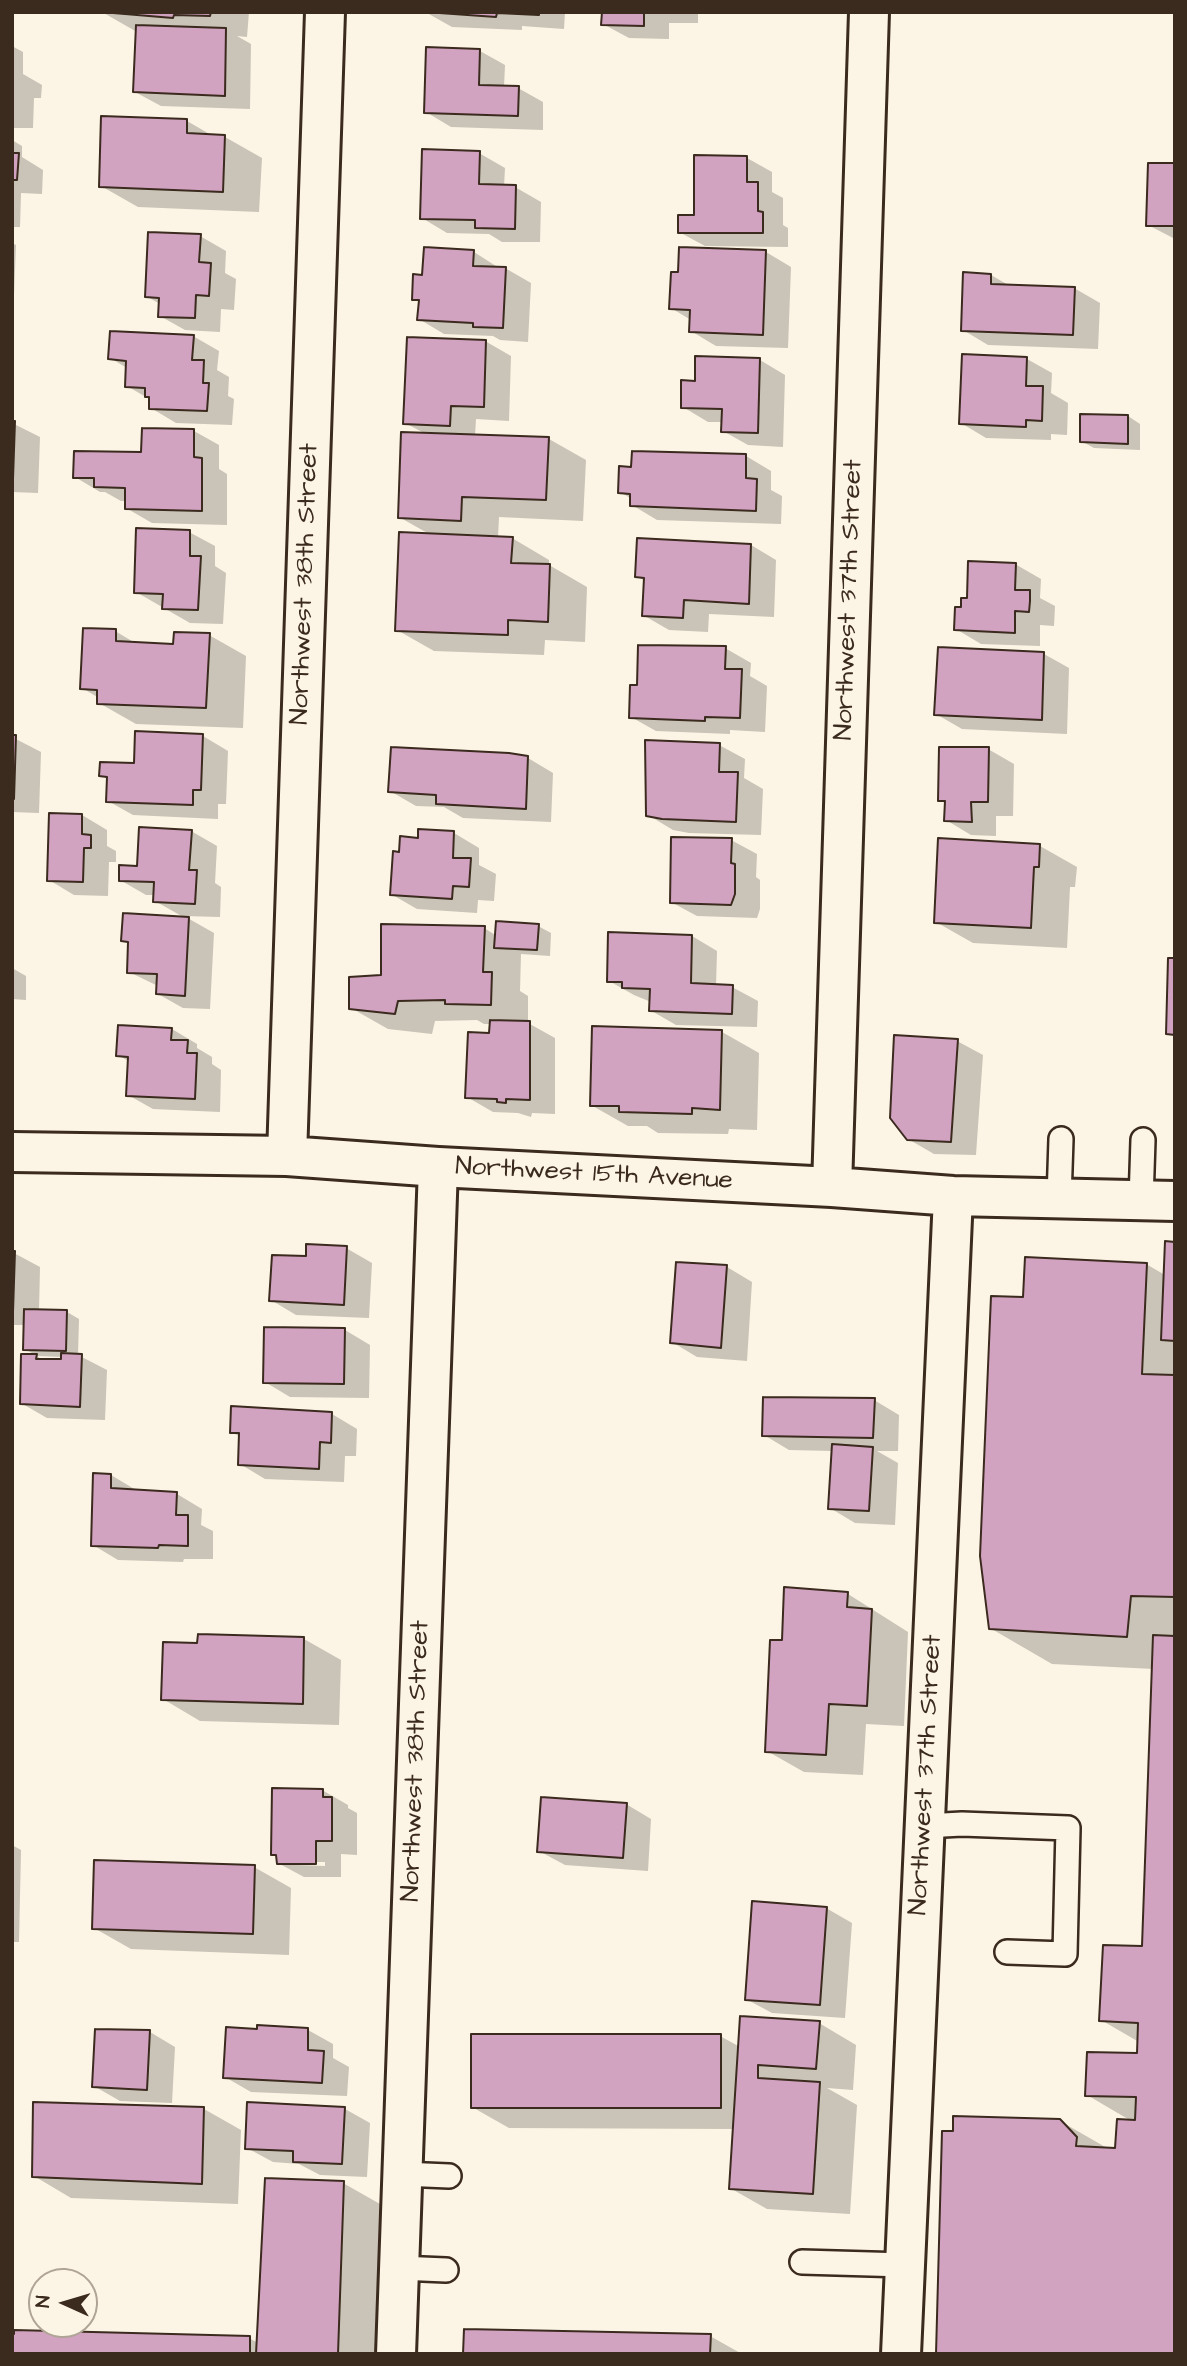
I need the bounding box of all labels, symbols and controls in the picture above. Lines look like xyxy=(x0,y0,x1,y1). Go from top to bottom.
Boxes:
street label: Northwest 38th Street xyxy=(285,443,327,725)
street label: Northwest 37th Street xyxy=(830,459,870,741)
street label: Northwest 15th Avenue xyxy=(455,1152,733,1198)
street label: Northwest 38th Street xyxy=(396,1620,438,1902)
street label: Northwest 37th Street xyxy=(904,1634,950,1916)
north arrow xyxy=(28,2268,98,2338)
text: N xyxy=(30,2295,57,2309)

